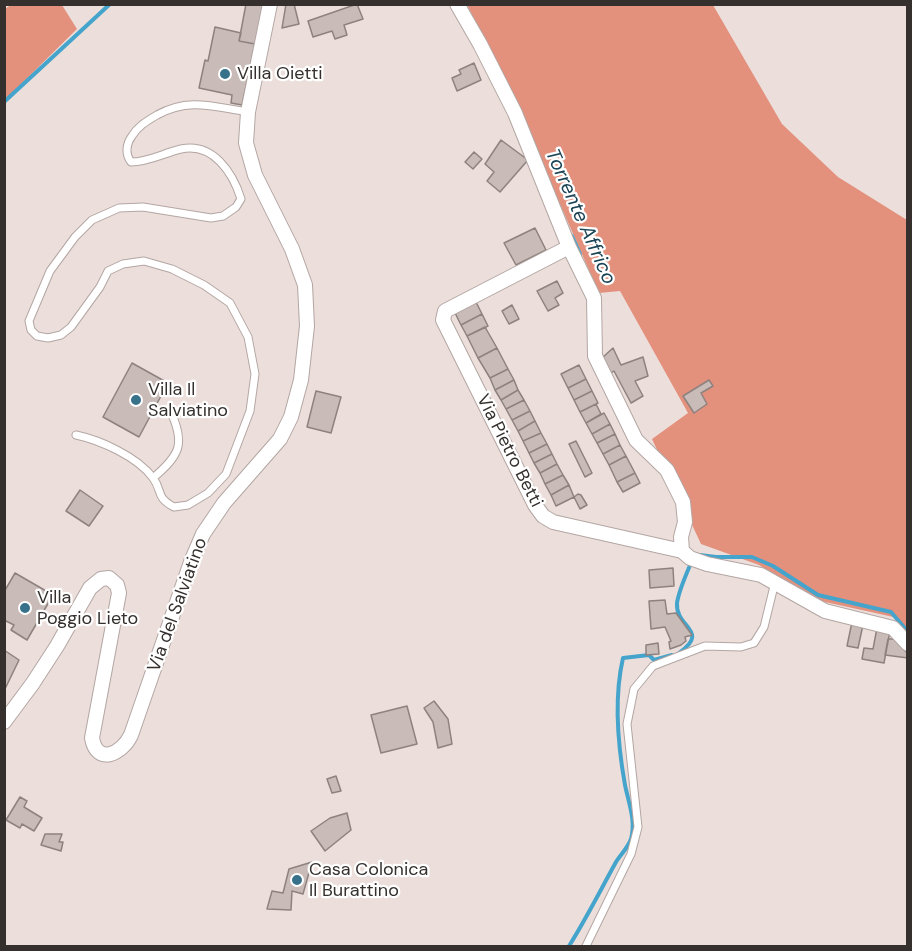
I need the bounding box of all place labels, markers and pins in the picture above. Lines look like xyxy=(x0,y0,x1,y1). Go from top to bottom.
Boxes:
place label: Villa Oietti xyxy=(237,63,323,85)
marker: Villa Oietti xyxy=(218,67,232,81)
place label: Villa Il Salviatino xyxy=(148,379,228,422)
marker: Villa Il Salviatino xyxy=(129,393,143,407)
place label: Villa Poggio Lieto xyxy=(37,587,138,630)
marker: Villa Poggio Lieto xyxy=(18,601,32,615)
place label: Casa Colonica Il Burattino xyxy=(309,859,428,902)
marker: Casa Colonica Il Burattino xyxy=(290,873,304,887)

